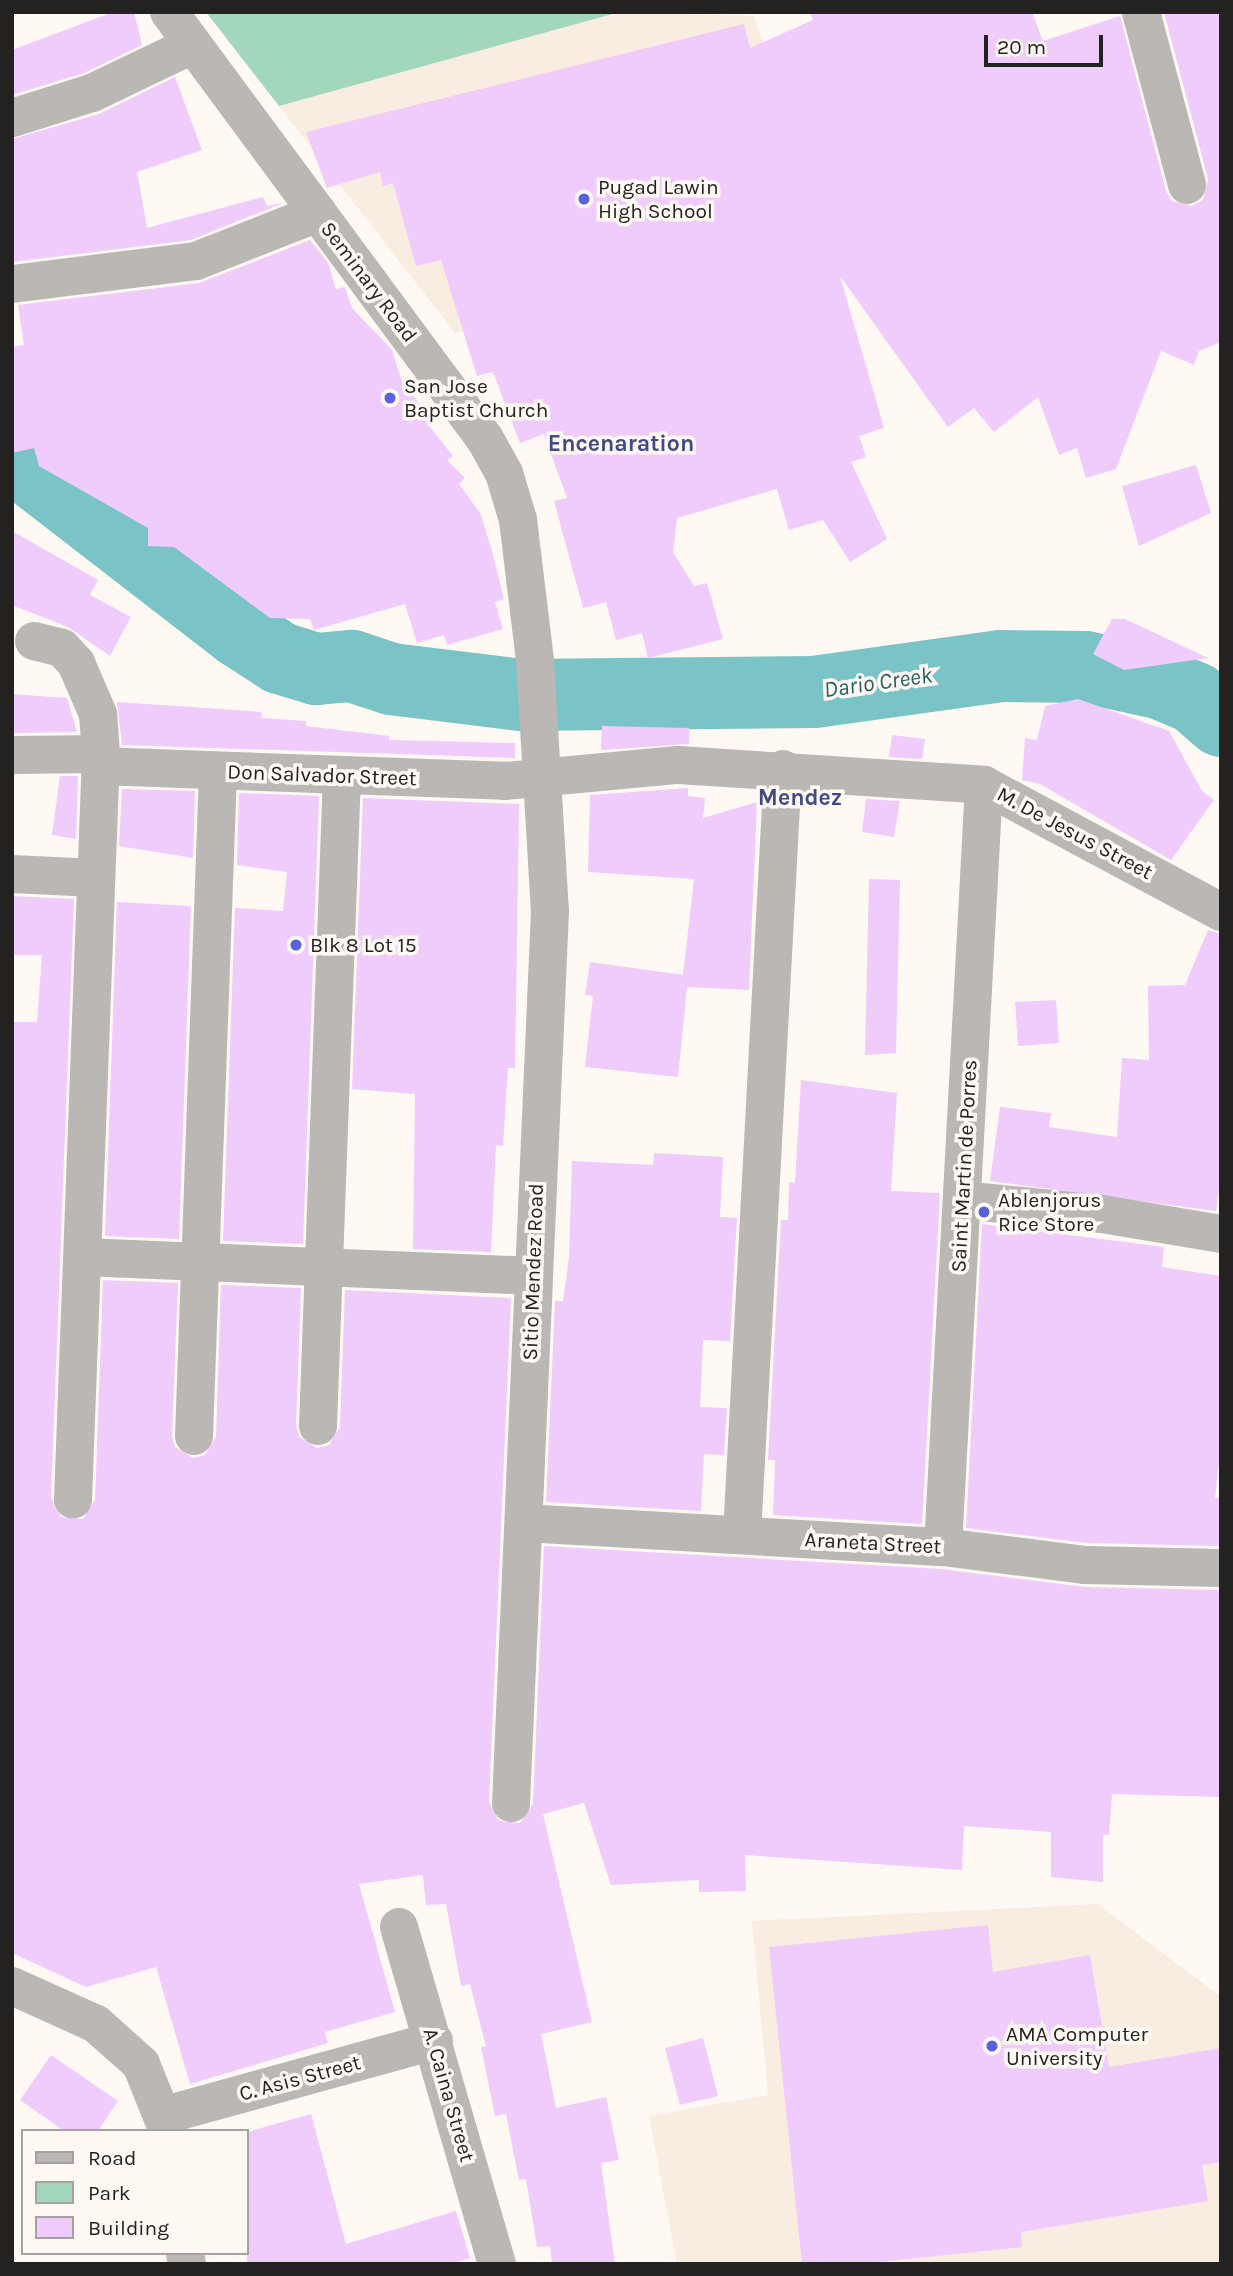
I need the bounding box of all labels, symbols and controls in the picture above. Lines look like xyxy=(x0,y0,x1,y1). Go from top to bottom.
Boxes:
scale bar xyxy=(988,21,1107,65)
text: 20 m xyxy=(997,35,1046,59)
place label: Pugad Lawin High School xyxy=(598,174,719,224)
marker: Pugad Lawin High School xyxy=(576,191,592,207)
street label: Seminary Road xyxy=(316,217,422,347)
place label: San Jose Baptist Church xyxy=(404,373,548,423)
marker: San Jose Baptist Church xyxy=(382,390,398,406)
district label: Encenaration xyxy=(548,430,694,458)
water label: Dario Creek xyxy=(822,662,934,704)
street label: Don Salvador Street xyxy=(227,759,417,791)
street label: M. De Jesus Street xyxy=(993,781,1157,885)
district label: Mendez xyxy=(758,784,842,812)
place label: Blk 8 Lot 15 xyxy=(310,932,417,958)
marker: Blk 8 Lot 15 xyxy=(288,937,304,953)
street label: Saint Martin de Porres xyxy=(946,1059,982,1273)
street label: Sitio Mendez Road xyxy=(517,1183,549,1361)
place label: Ablenjorus Rice Store xyxy=(998,1187,1101,1237)
marker: Ablenjorus Rice Store xyxy=(976,1204,992,1220)
street label: Araneta Street xyxy=(804,1527,942,1559)
place label: AMA Computer University xyxy=(1006,2021,1148,2071)
street label: A. Caina Street xyxy=(418,2025,480,2165)
marker: AMA Computer University xyxy=(984,2038,1000,2054)
street label: C. Asis Street xyxy=(237,2050,363,2106)
legend xyxy=(21,2129,248,2255)
text: Road xyxy=(88,2146,136,2170)
text: Park xyxy=(88,2181,131,2205)
text: Building xyxy=(88,2216,169,2240)

